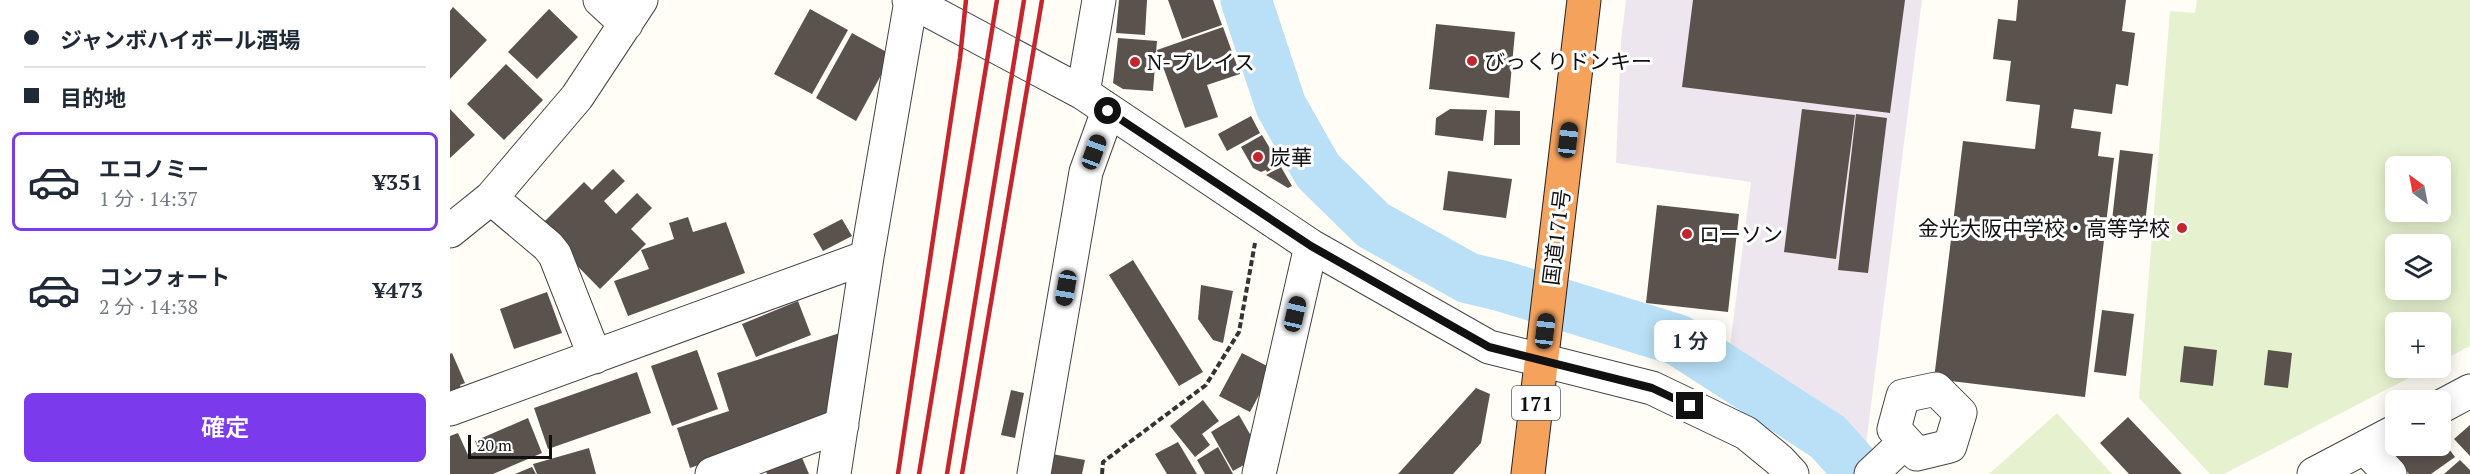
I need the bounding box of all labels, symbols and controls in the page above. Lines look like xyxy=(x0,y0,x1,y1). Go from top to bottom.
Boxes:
text: ジャンボハイボール酒場 xyxy=(60,25,300,54)
place label: びっくりドンキー xyxy=(1484,47,1652,75)
place label: N-プレイス xyxy=(1147,48,1255,76)
marker: びっくりドンキー xyxy=(1465,54,1479,68)
marker: N-プレイス xyxy=(1128,55,1142,69)
text: 目的地 xyxy=(60,83,126,112)
route start xyxy=(1094,97,1121,124)
car xyxy=(1557,121,1579,159)
car xyxy=(1079,132,1109,172)
place label: 炭華 xyxy=(1270,143,1312,171)
marker: 炭華 xyxy=(1251,150,1265,164)
text: エコノミー xyxy=(99,154,209,183)
icon: car xyxy=(27,155,81,209)
north arrow xyxy=(2385,156,2451,222)
map controls xyxy=(2385,156,2451,456)
text: ¥351 xyxy=(373,167,423,196)
text: 1 分 · 14:37 xyxy=(99,185,198,212)
street label: 国道171号 xyxy=(1536,187,1576,287)
place label: 金光大阪中学校・高等学校 xyxy=(1918,214,2170,242)
place label: ローソン xyxy=(1699,220,1783,248)
marker: 金光大阪中学校・高等学校 xyxy=(2175,221,2189,235)
marker: ローソン xyxy=(1680,227,1694,241)
button: layers xyxy=(2385,234,2451,300)
text: コンフォート xyxy=(99,262,230,291)
icon: car xyxy=(27,263,81,317)
car xyxy=(1054,269,1078,307)
text: ¥473 xyxy=(373,275,423,304)
text: 2 分 · 14:38 xyxy=(99,293,198,320)
car xyxy=(1282,294,1308,334)
car xyxy=(1534,312,1556,350)
button: + xyxy=(2385,312,2451,378)
callout: 1 分 xyxy=(1654,319,1726,361)
text: 1 分 xyxy=(1672,327,1708,354)
road number: 171 xyxy=(1512,386,1560,420)
button: − xyxy=(2385,390,2451,456)
route end xyxy=(1676,392,1703,419)
button: 確定 xyxy=(24,393,426,462)
scale bar xyxy=(468,432,552,460)
text: 20 m xyxy=(477,434,512,456)

